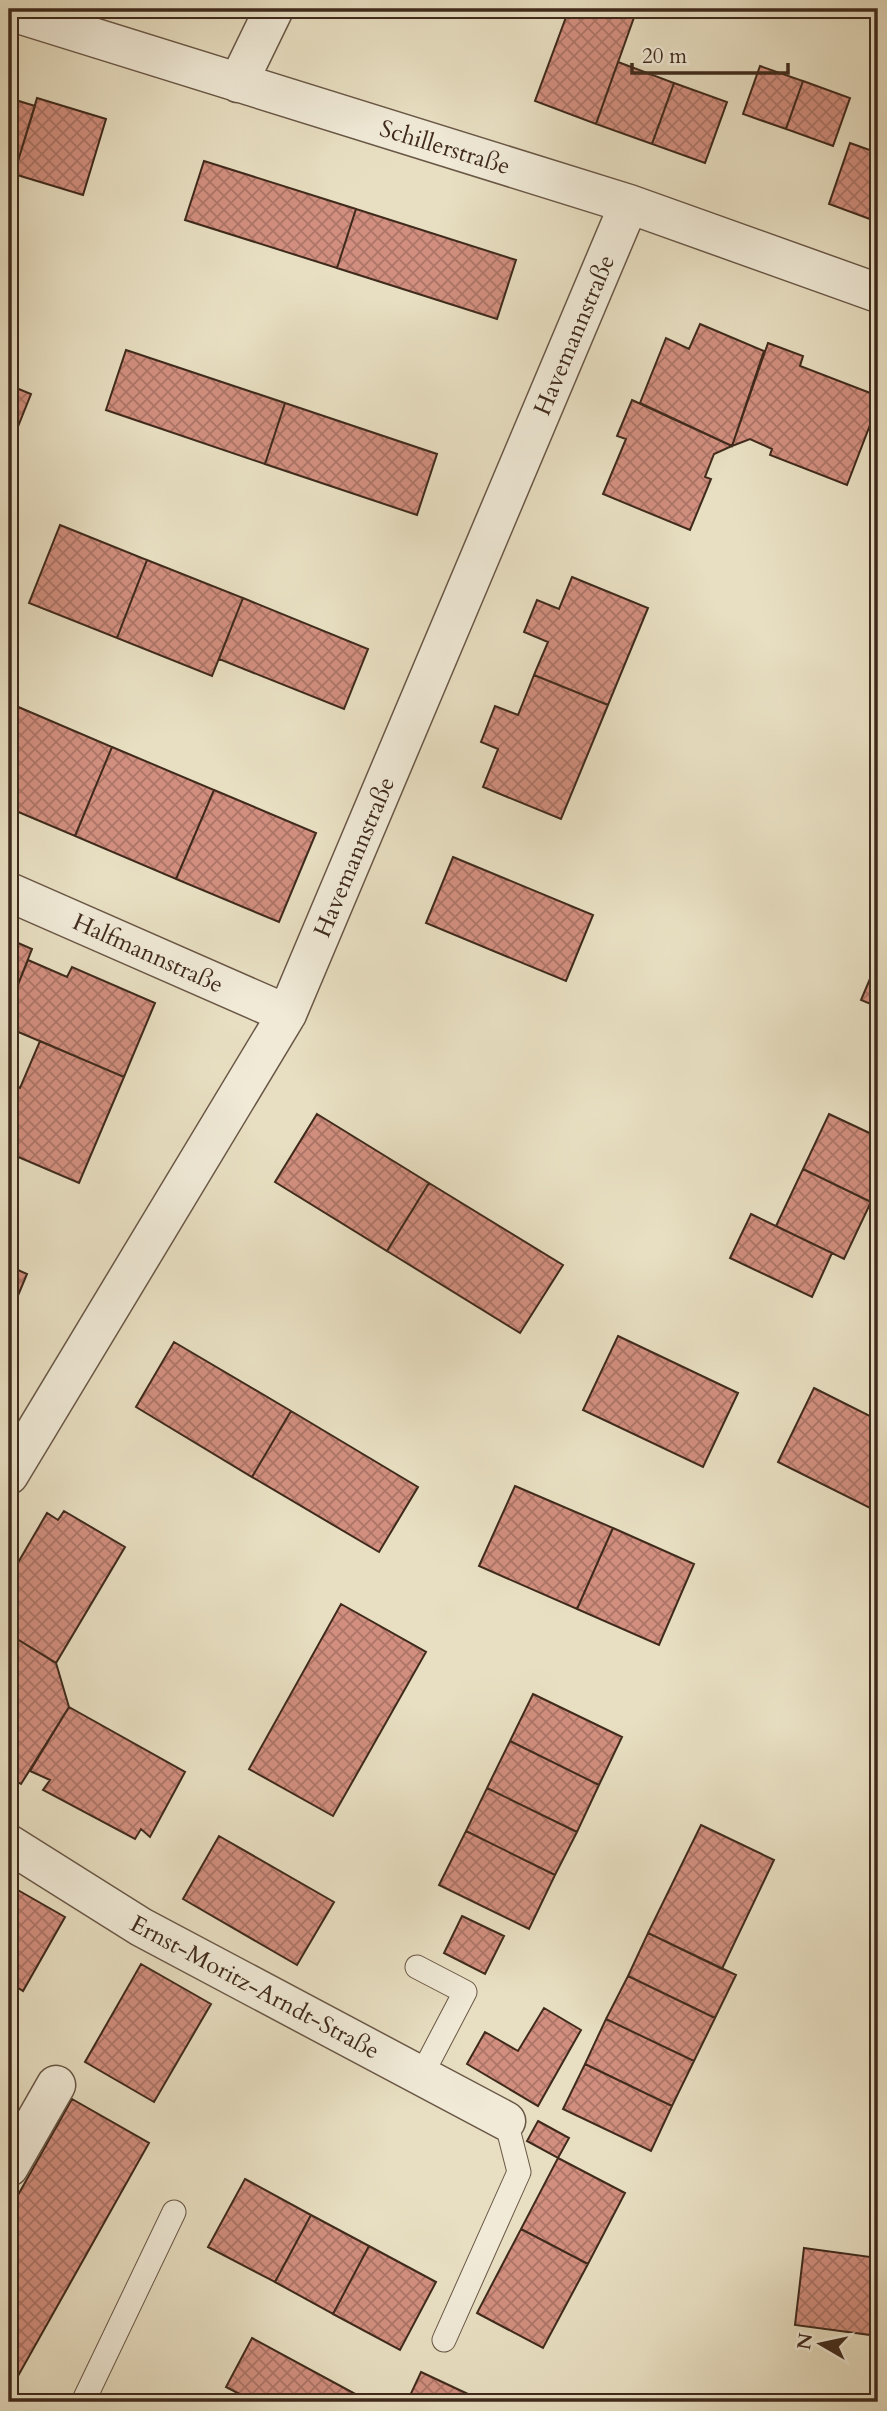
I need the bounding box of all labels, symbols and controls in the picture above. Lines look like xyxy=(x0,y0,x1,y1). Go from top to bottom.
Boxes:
scale bar xyxy=(632,32,787,76)
text: 20 m xyxy=(642,42,687,71)
street label: Schillerstraße xyxy=(376,112,514,183)
street label: Havemannstraße xyxy=(526,250,623,421)
street label: Havemannstraße xyxy=(306,772,403,943)
street label: Halfmannstraße xyxy=(67,905,228,1001)
street label: Ernst-Moritz-Arndt-Straße xyxy=(124,1908,385,2067)
north arrow xyxy=(786,2310,856,2380)
text: N xyxy=(791,2331,819,2352)

